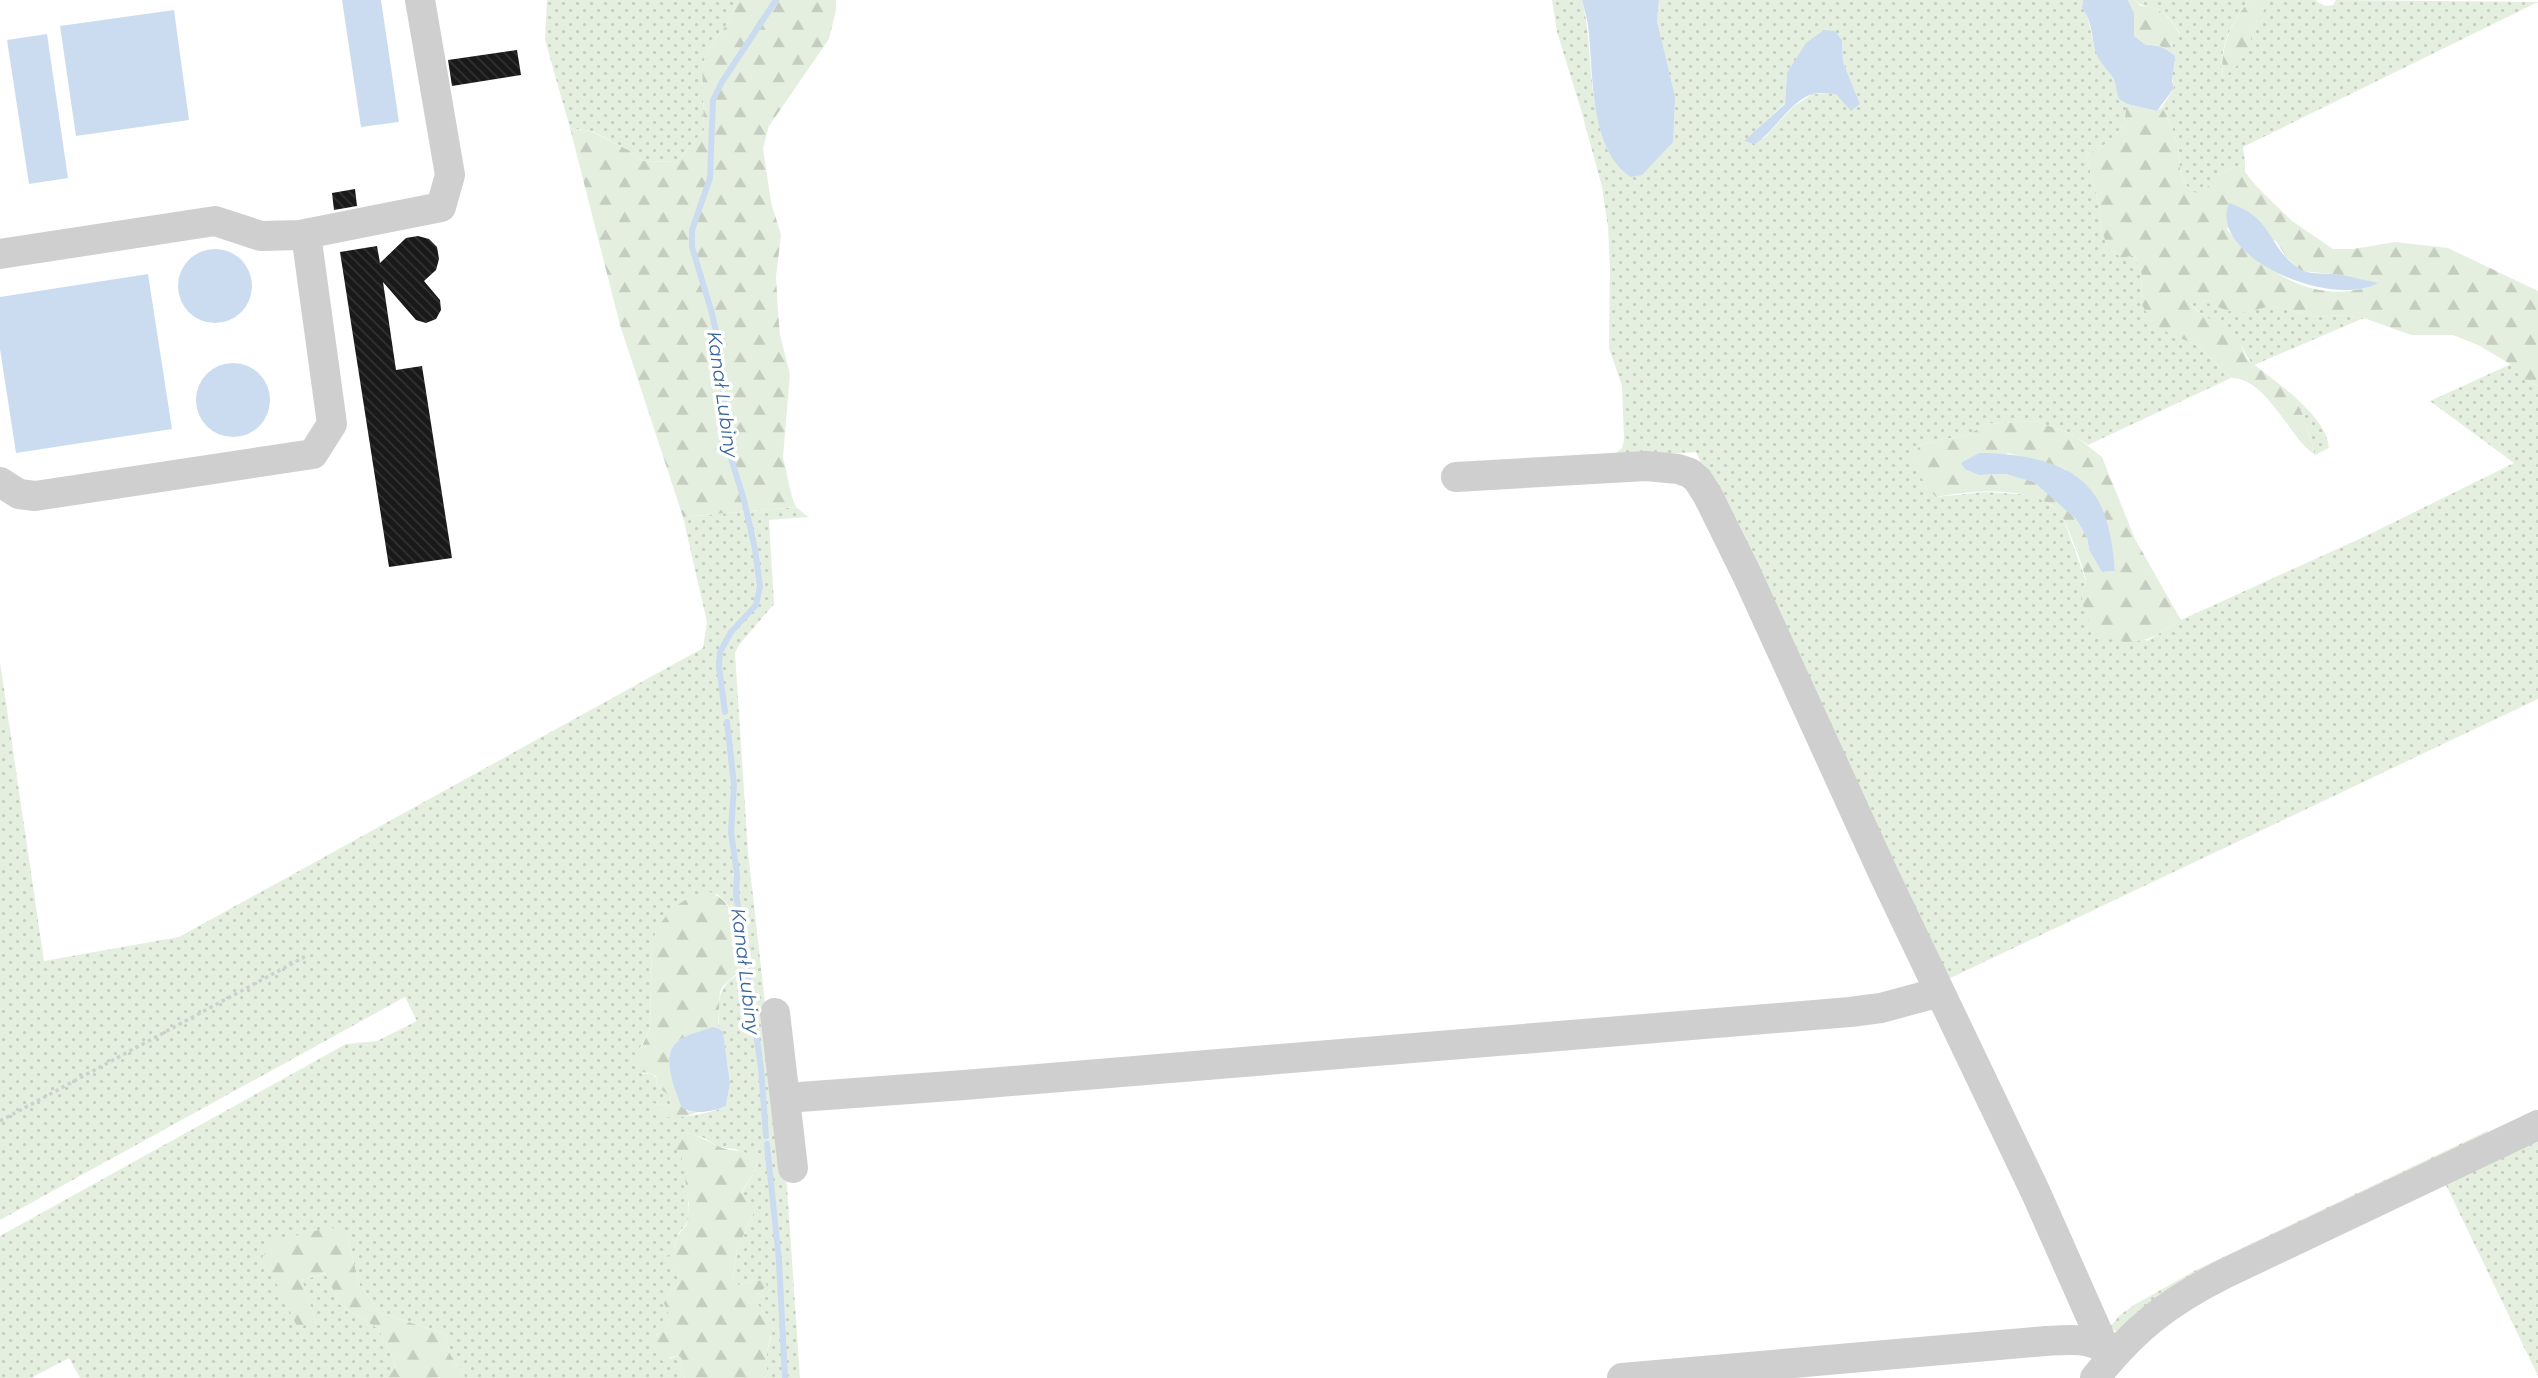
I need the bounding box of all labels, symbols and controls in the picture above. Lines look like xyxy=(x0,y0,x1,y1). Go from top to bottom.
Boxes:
water label: Kanał Lubiny xyxy=(702,330,743,460)
water label: Kanał Lubiny xyxy=(726,907,765,1037)

